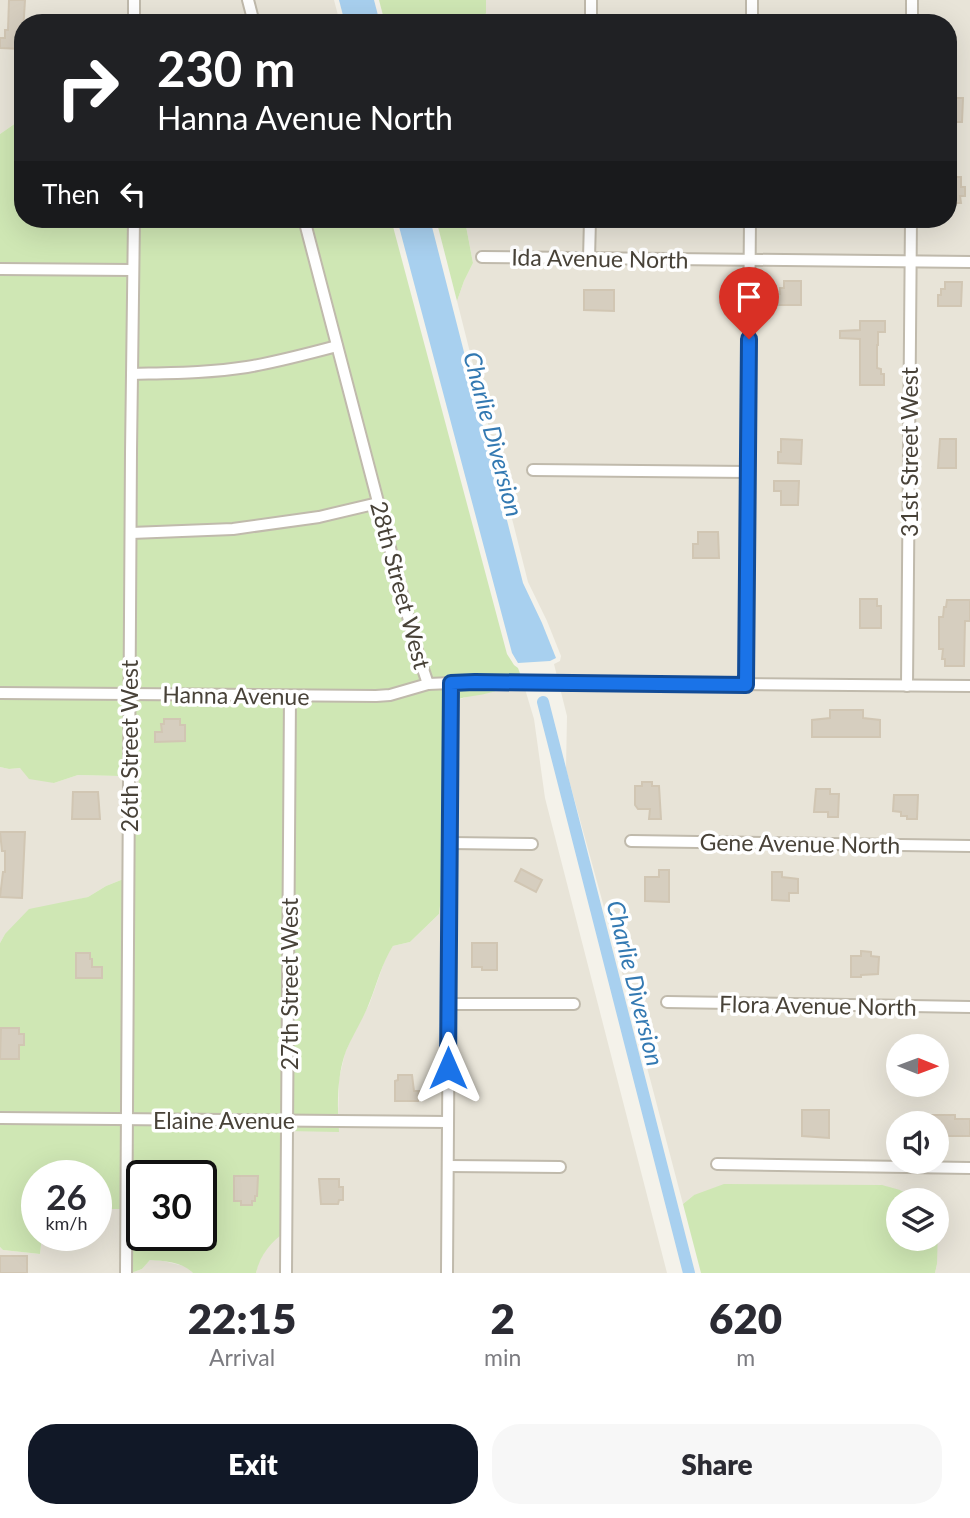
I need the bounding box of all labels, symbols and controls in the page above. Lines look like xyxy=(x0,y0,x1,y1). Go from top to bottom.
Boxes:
text: 230 m xyxy=(157,39,295,97)
icon: right xyxy=(42,42,133,133)
text: Hanna Avenue North xyxy=(157,98,453,137)
icon: left xyxy=(114,175,152,213)
text: Then xyxy=(42,178,100,210)
street label: Ida Avenue North xyxy=(511,242,689,274)
pin xyxy=(719,267,779,339)
icon: arrive xyxy=(730,278,768,316)
water label: Charlie Diversion xyxy=(458,348,530,520)
street label: 31st Street West xyxy=(895,366,923,537)
street label: 28th Street West xyxy=(365,498,437,673)
street label: 26th Street West xyxy=(115,659,143,832)
street label: Hanna Avenue xyxy=(162,680,310,710)
street label: Gene Avenue North xyxy=(699,827,901,859)
street label: 27th Street West xyxy=(275,897,303,1070)
water label: Charlie Diversion xyxy=(601,897,671,1069)
street label: Flora Avenue North xyxy=(719,989,917,1021)
position arrow xyxy=(411,1031,485,1105)
north arrow xyxy=(886,1034,948,1097)
map controls xyxy=(886,1034,949,1251)
street label: Elaine Avenue xyxy=(153,1106,295,1134)
button: sound xyxy=(886,1111,949,1174)
speed limit sign: 30 xyxy=(126,1160,217,1251)
text: 26 xyxy=(46,1175,87,1217)
button: layers xyxy=(886,1188,949,1251)
text: km/h xyxy=(45,1212,88,1234)
text: 22:15 xyxy=(188,1293,296,1343)
text: 2 xyxy=(491,1293,515,1343)
text: 620 xyxy=(709,1293,782,1343)
text: Arrival xyxy=(209,1343,275,1371)
text: min xyxy=(484,1343,521,1371)
text: m xyxy=(736,1343,755,1371)
button: Exit xyxy=(28,1424,478,1504)
button: Share xyxy=(492,1424,942,1504)

